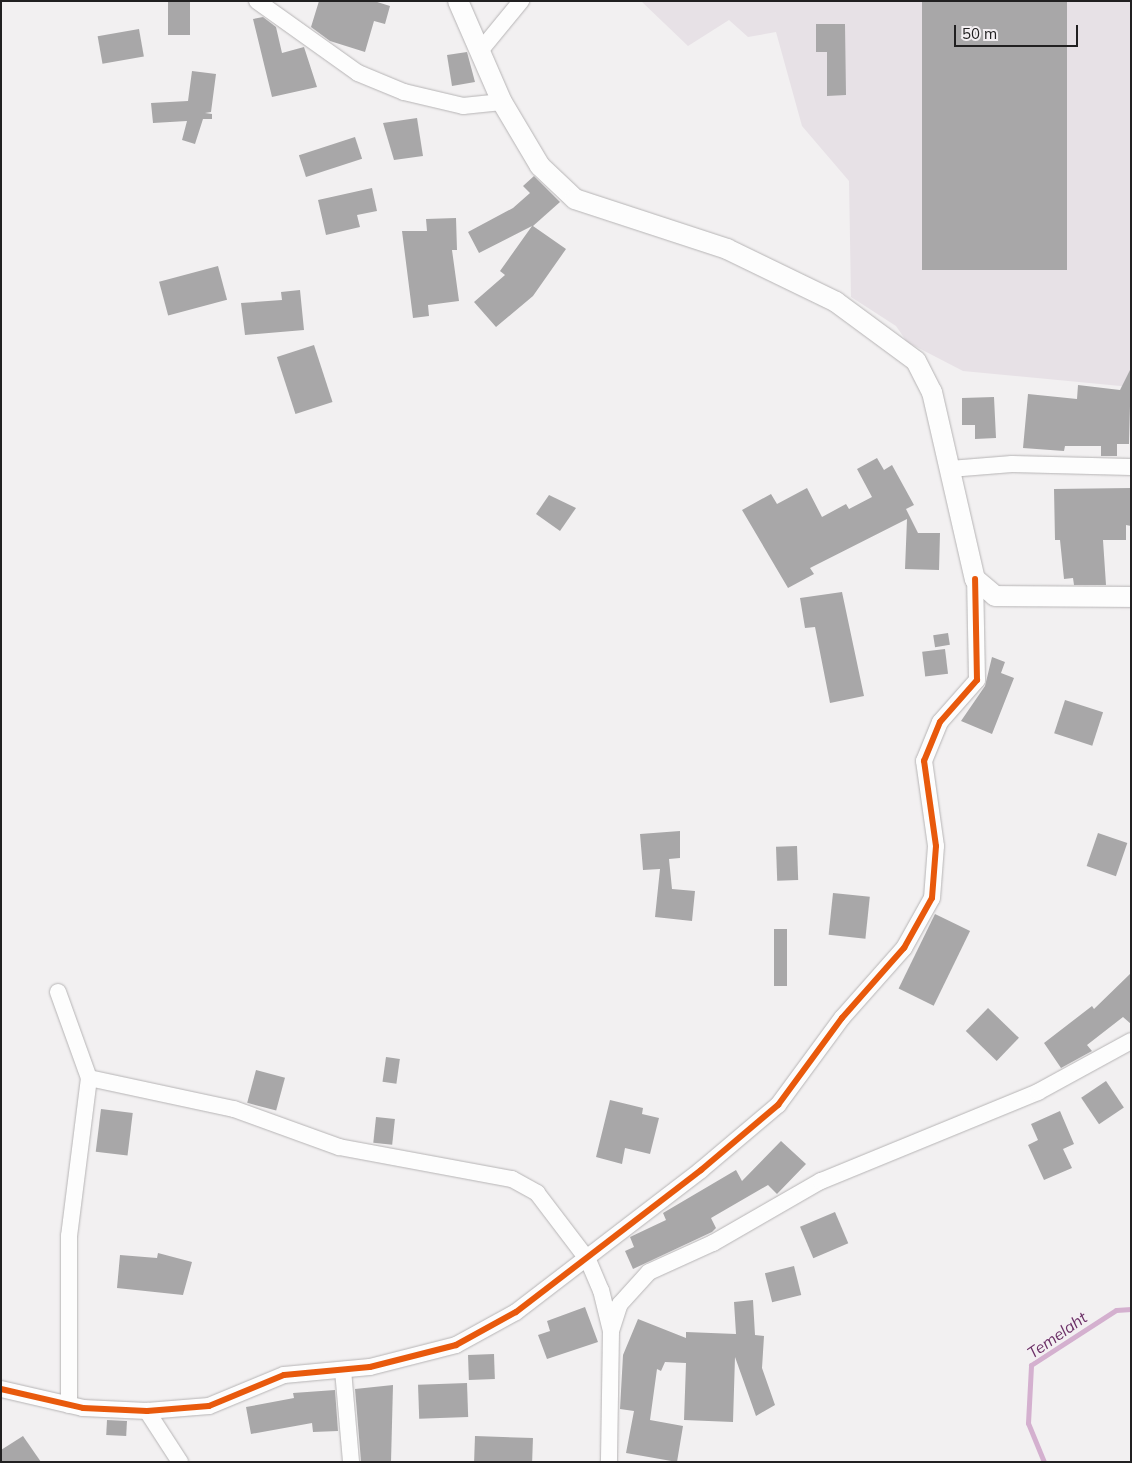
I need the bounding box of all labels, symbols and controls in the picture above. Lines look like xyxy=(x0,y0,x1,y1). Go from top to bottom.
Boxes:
scale bar xyxy=(957,15,1081,47)
text: 50 m xyxy=(962,24,997,43)
water label: Temelaht xyxy=(1024,1308,1090,1362)

